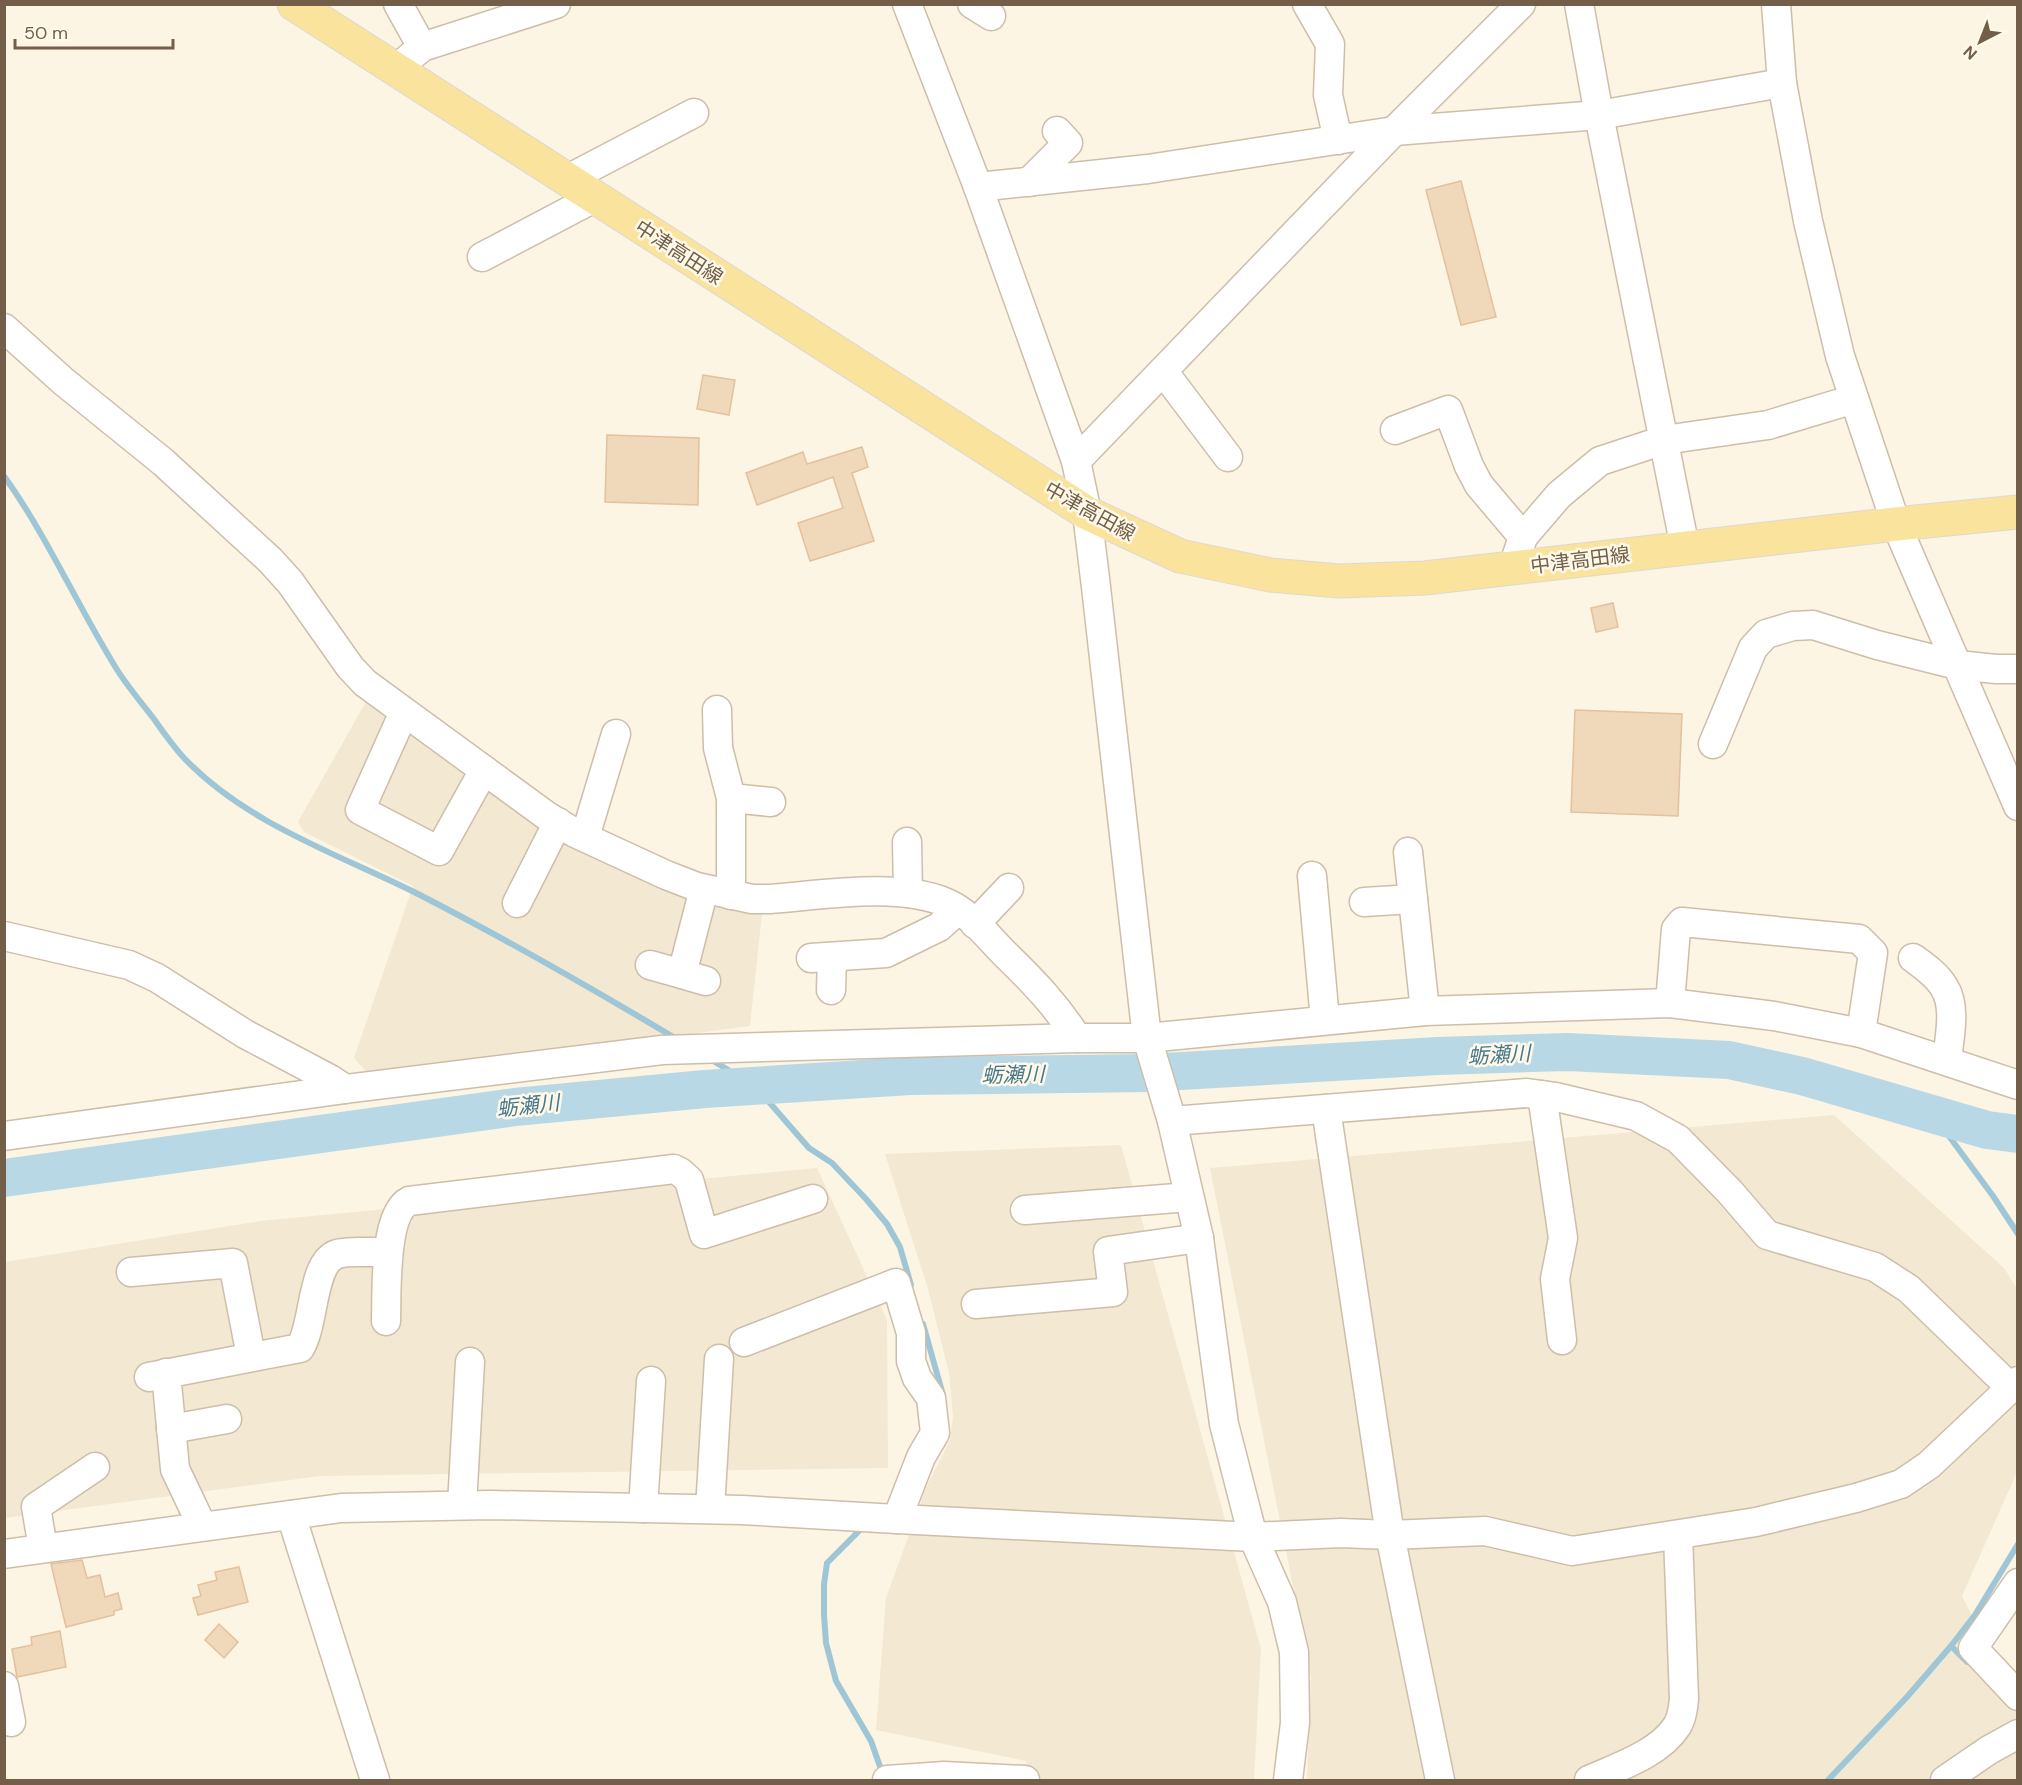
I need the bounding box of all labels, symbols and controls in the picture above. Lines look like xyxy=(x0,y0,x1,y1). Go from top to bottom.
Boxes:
scale bar xyxy=(15,12,172,50)
north arrow xyxy=(1950,12,2010,72)
text: 50 m xyxy=(24,21,68,45)
text: N xyxy=(1959,41,1982,64)
street label: 中津高田線 xyxy=(630,214,728,290)
street label: 中津高田線 xyxy=(1040,475,1140,547)
street label: 中津高田線 xyxy=(1529,541,1631,579)
water label: 蛎瀬川 xyxy=(1467,1039,1533,1071)
water label: 蛎瀬川 xyxy=(981,1060,1047,1090)
water label: 蛎瀬川 xyxy=(495,1089,563,1123)

